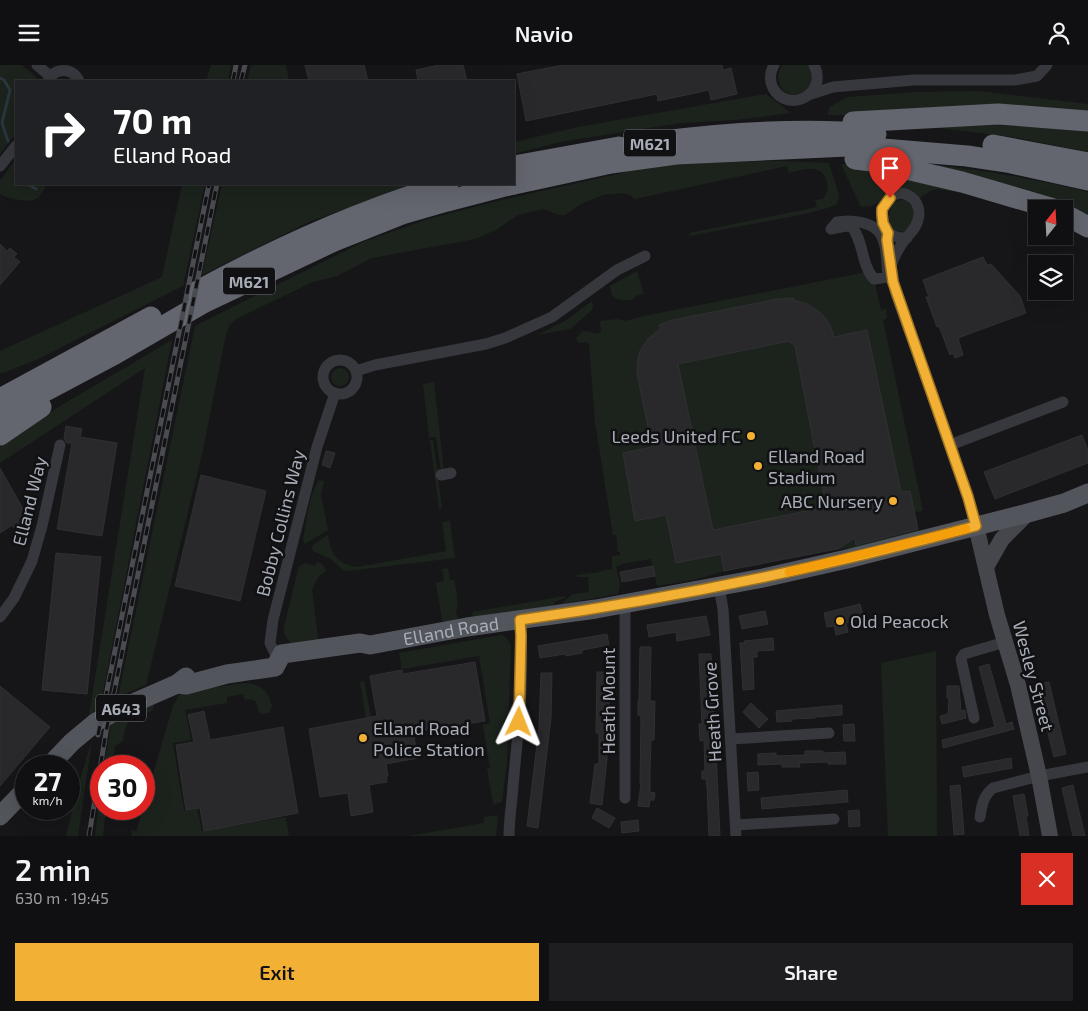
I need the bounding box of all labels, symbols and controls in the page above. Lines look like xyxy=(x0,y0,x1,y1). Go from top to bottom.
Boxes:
icon: menu xyxy=(15,19,43,47)
icon: person xyxy=(1045,19,1073,47)
text: Navio xyxy=(515,20,573,46)
text: 70 m xyxy=(113,99,192,141)
icon: right xyxy=(30,100,95,165)
road number: M621 xyxy=(624,129,676,157)
text: Elland Road xyxy=(113,141,231,167)
pin xyxy=(869,147,911,198)
icon: arrive xyxy=(876,154,904,182)
north arrow xyxy=(1028,200,1072,245)
map controls xyxy=(1028,200,1073,300)
button: layers xyxy=(1028,255,1073,300)
road number: M621 xyxy=(223,267,275,295)
place label: Leeds United FC xyxy=(611,425,741,447)
marker: Leeds United FC xyxy=(745,430,757,442)
place label: Elland Road Stadium xyxy=(768,445,865,488)
street label: Bobby Collins Way xyxy=(251,447,309,599)
street label: Elland Way xyxy=(7,454,51,548)
marker: Elland Road Stadium xyxy=(752,460,764,472)
place label: ABC Nursery xyxy=(781,490,883,512)
marker: ABC Nursery xyxy=(887,495,899,507)
place label: Old Peacock xyxy=(850,610,949,632)
street label: Elland Road xyxy=(401,612,500,650)
marker: Old Peacock xyxy=(834,615,846,627)
street label: Wesley Street xyxy=(1009,618,1059,734)
street label: Heath Mount xyxy=(597,648,619,754)
street label: Heath Grove xyxy=(698,661,726,763)
road number: A643 xyxy=(96,695,146,721)
position arrow xyxy=(492,695,544,747)
place label: Elland Road Police Station xyxy=(373,717,485,760)
marker: Elland Road Police Station xyxy=(357,732,369,744)
speed limit sign: 30 xyxy=(90,755,155,820)
text: 27 xyxy=(34,766,61,796)
text: km/h xyxy=(33,793,62,807)
text: 2 min xyxy=(15,851,91,887)
button: close xyxy=(1021,853,1073,905)
text: 630 m · 19:45 xyxy=(15,888,109,907)
button: Exit xyxy=(15,943,539,1001)
button: Share xyxy=(549,943,1073,1001)

